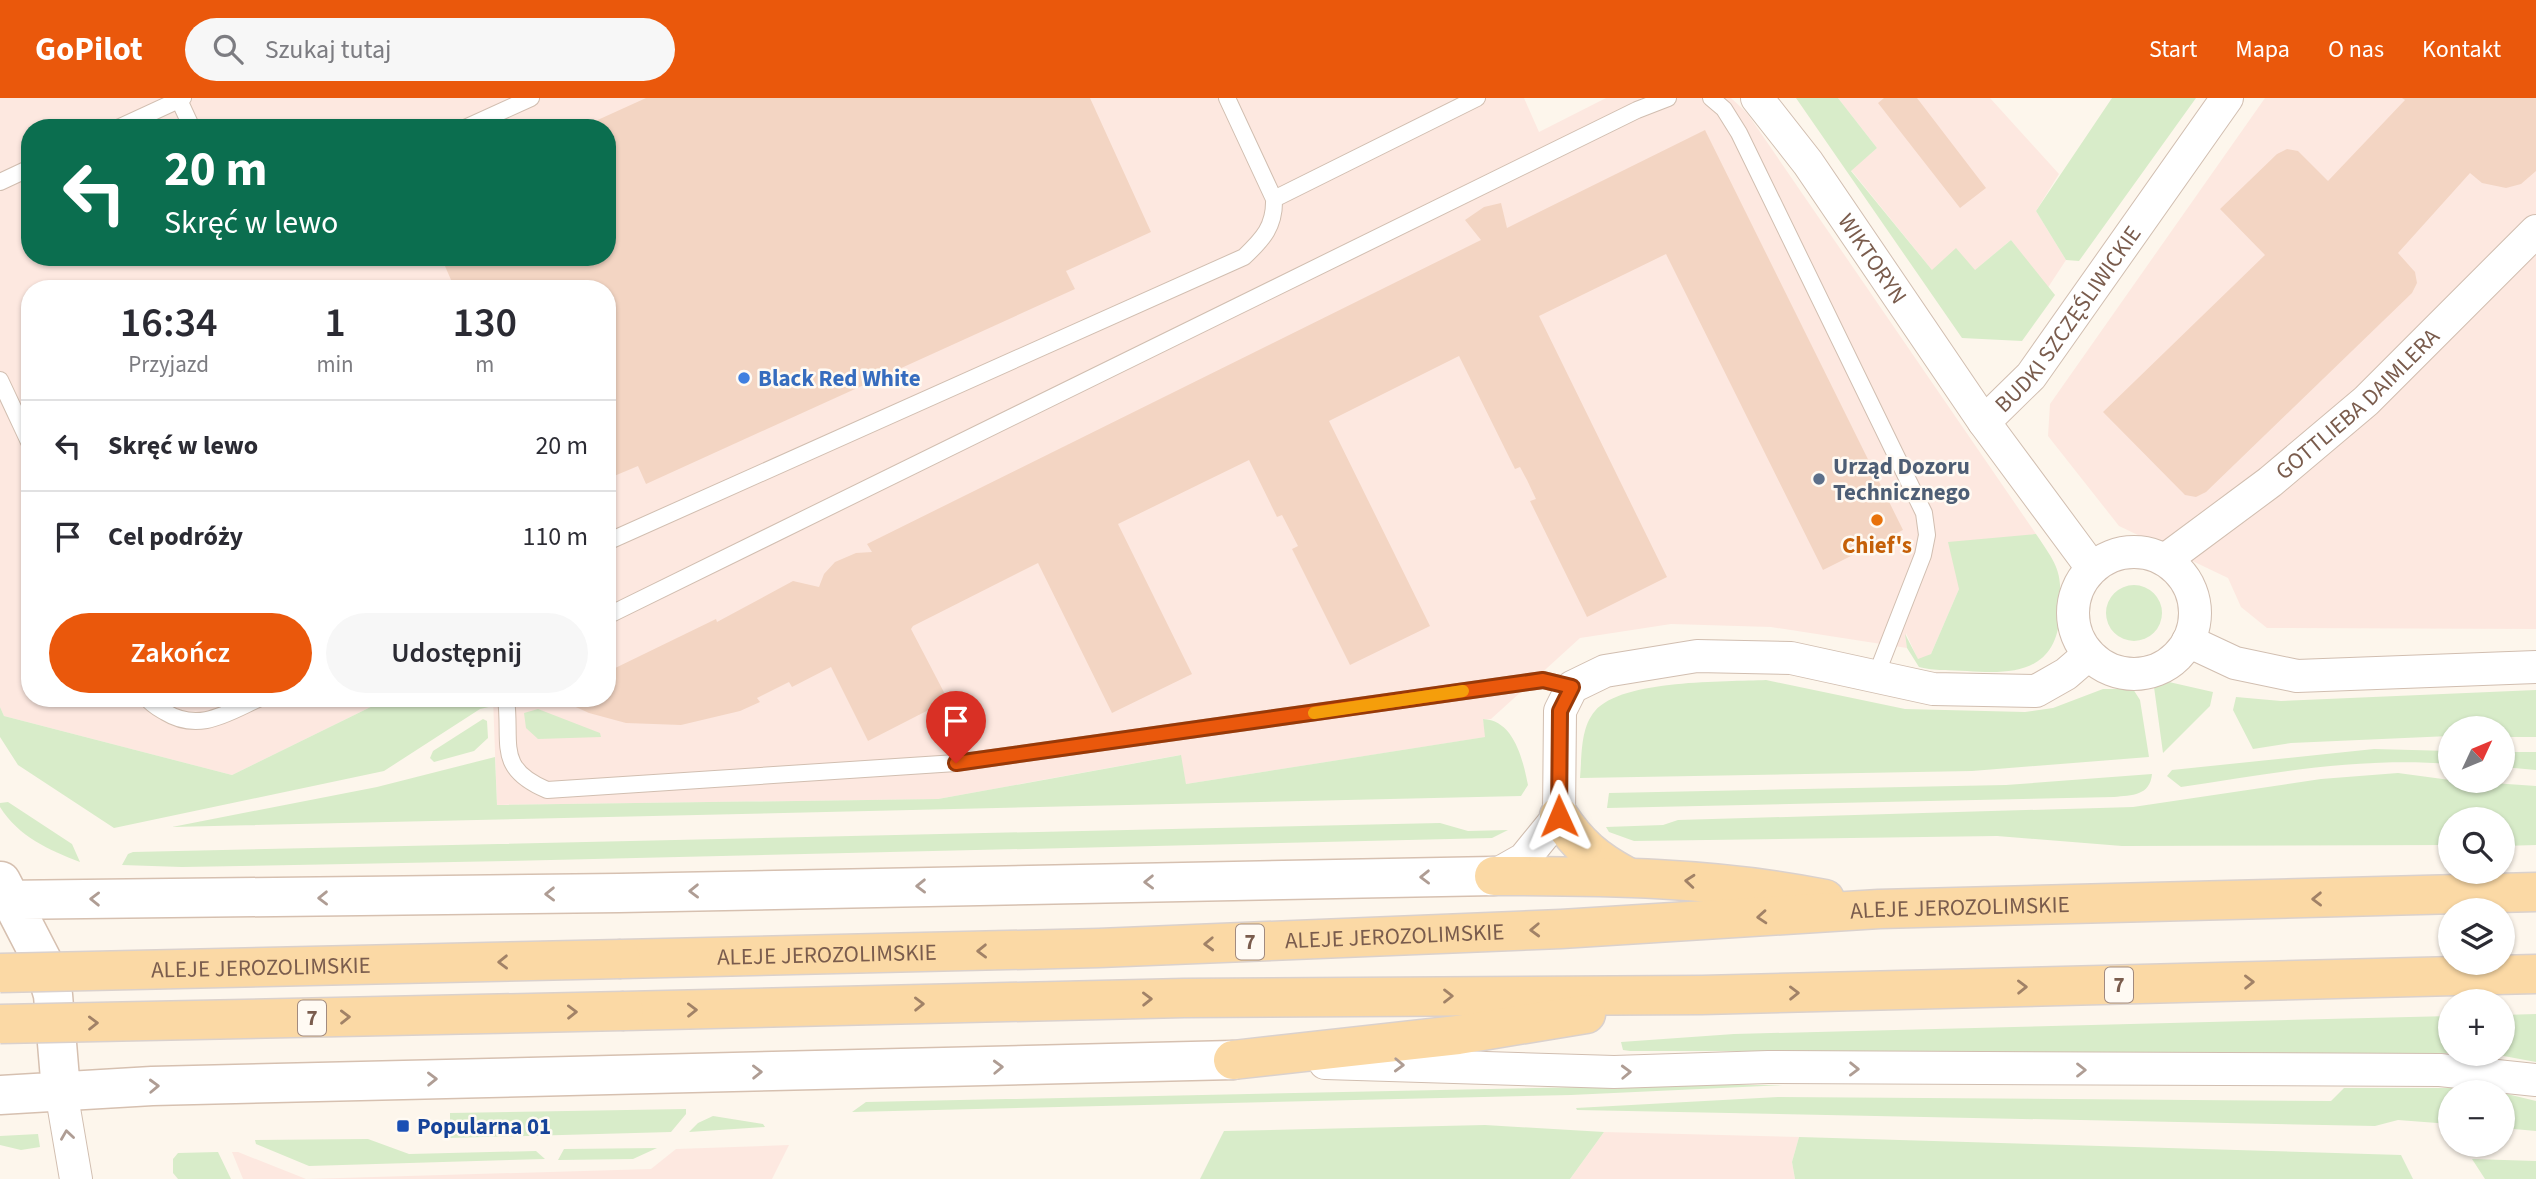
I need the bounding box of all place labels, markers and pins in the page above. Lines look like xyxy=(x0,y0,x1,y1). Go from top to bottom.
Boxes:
place label: Black Red White xyxy=(758,362,921,395)
marker: Black Red White xyxy=(736,370,752,386)
place label: Urząd Dozoru Technicznego xyxy=(1833,450,1970,509)
marker: Urząd Dozoru Technicznego xyxy=(1811,471,1827,487)
marker: Chief's xyxy=(1869,512,1885,528)
place label: Chief's xyxy=(1842,529,1912,562)
pin xyxy=(926,691,986,763)
place label: Popularna 01 xyxy=(417,1110,551,1143)
marker: Popularna 01 xyxy=(395,1118,411,1134)

